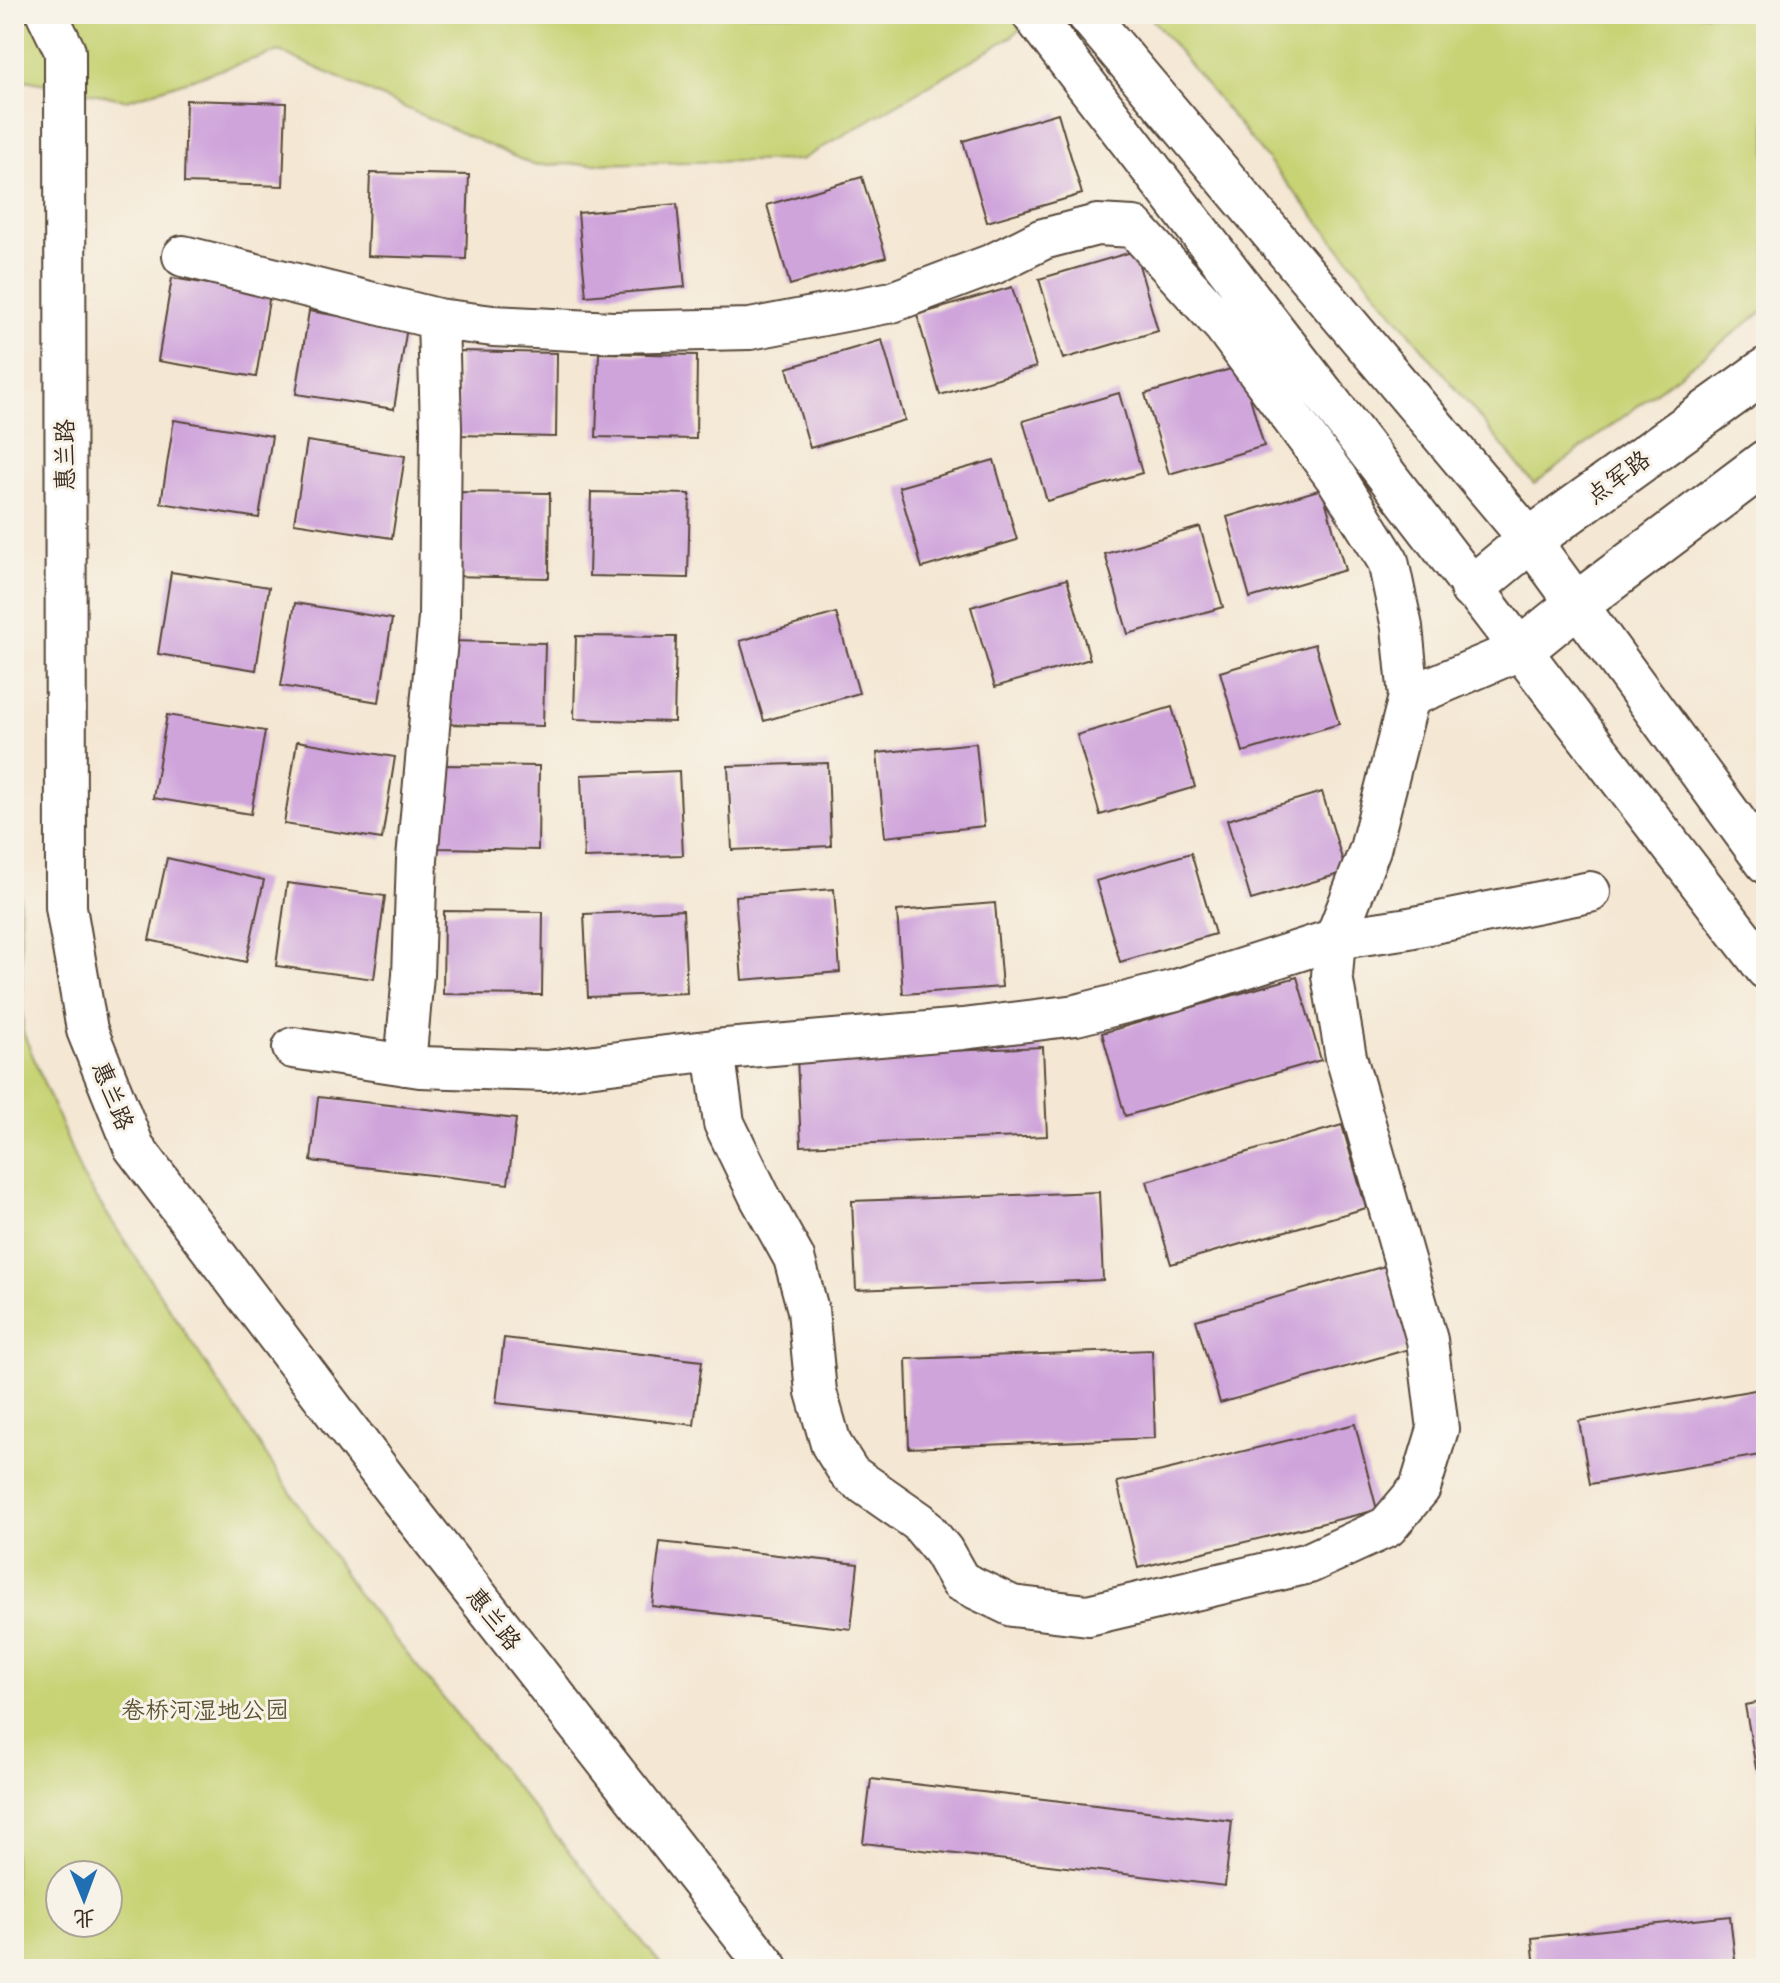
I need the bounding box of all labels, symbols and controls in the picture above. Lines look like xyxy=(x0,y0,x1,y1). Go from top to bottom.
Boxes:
street label: 惠兰路 xyxy=(49,419,81,491)
street label: 点军路 xyxy=(1579,443,1657,511)
street label: 惠兰路 xyxy=(85,1057,141,1135)
street label: 惠兰路 xyxy=(459,1581,529,1657)
park label: 卷桥河湿地公园 xyxy=(121,1694,289,1726)
north arrow xyxy=(44,1859,124,1939)
text: 北 xyxy=(73,1904,96,1933)

